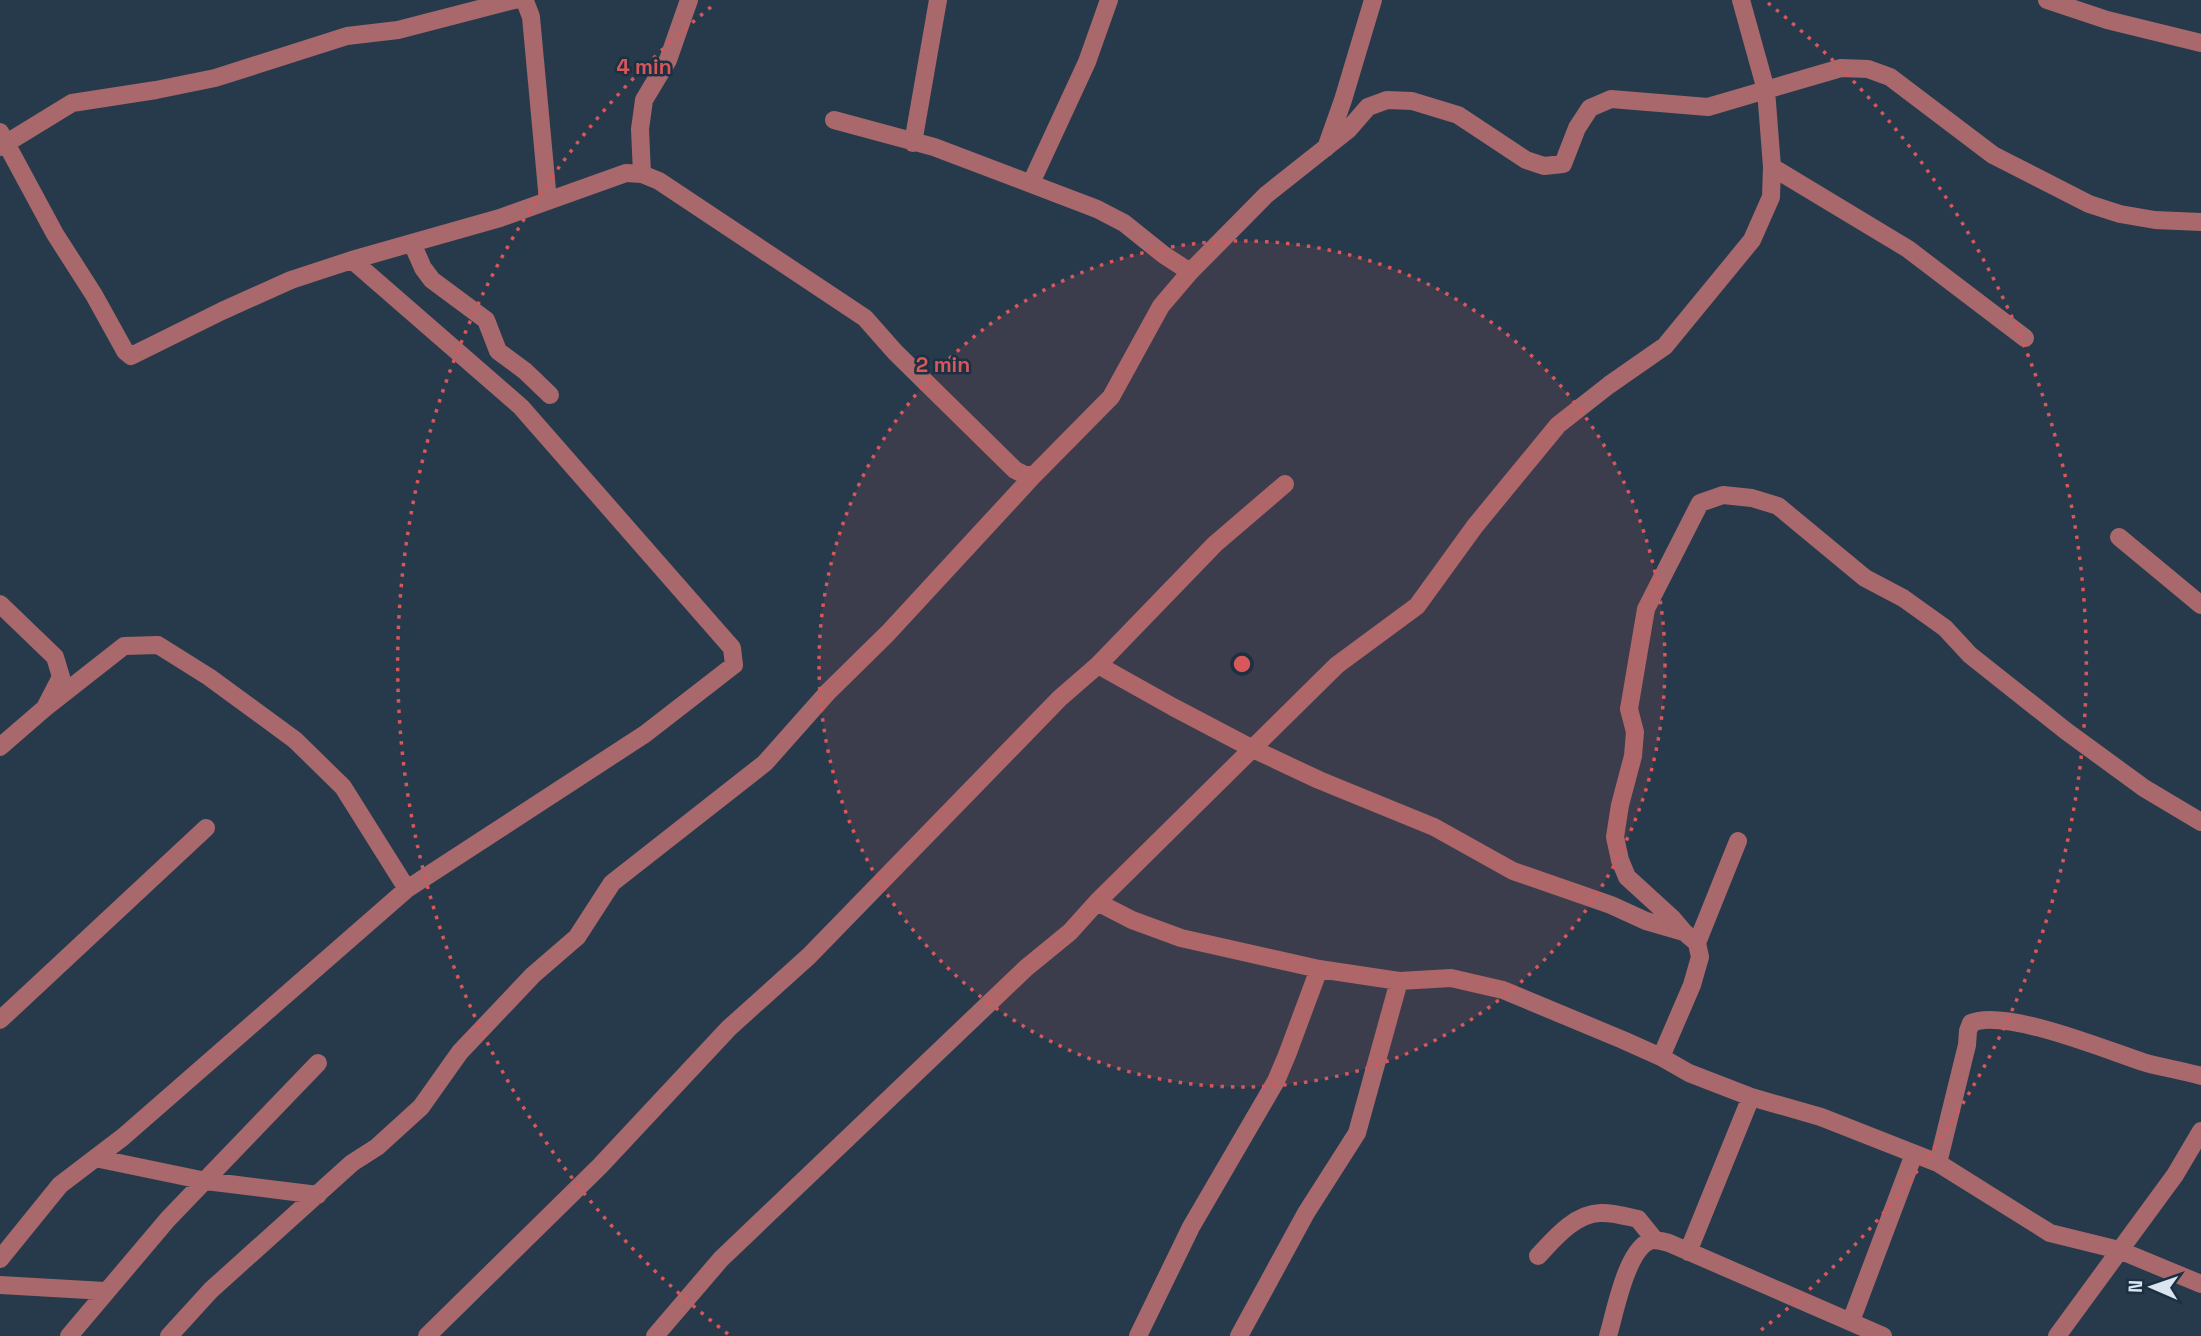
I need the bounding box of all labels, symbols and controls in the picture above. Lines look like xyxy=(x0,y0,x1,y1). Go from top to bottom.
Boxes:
text: 4 min xyxy=(616,53,672,80)
text: 2 min xyxy=(916,351,970,378)
centre of rings xyxy=(1230,652,1254,676)
north arrow xyxy=(2117,1252,2187,1322)
text: N xyxy=(2123,1280,2148,1293)

